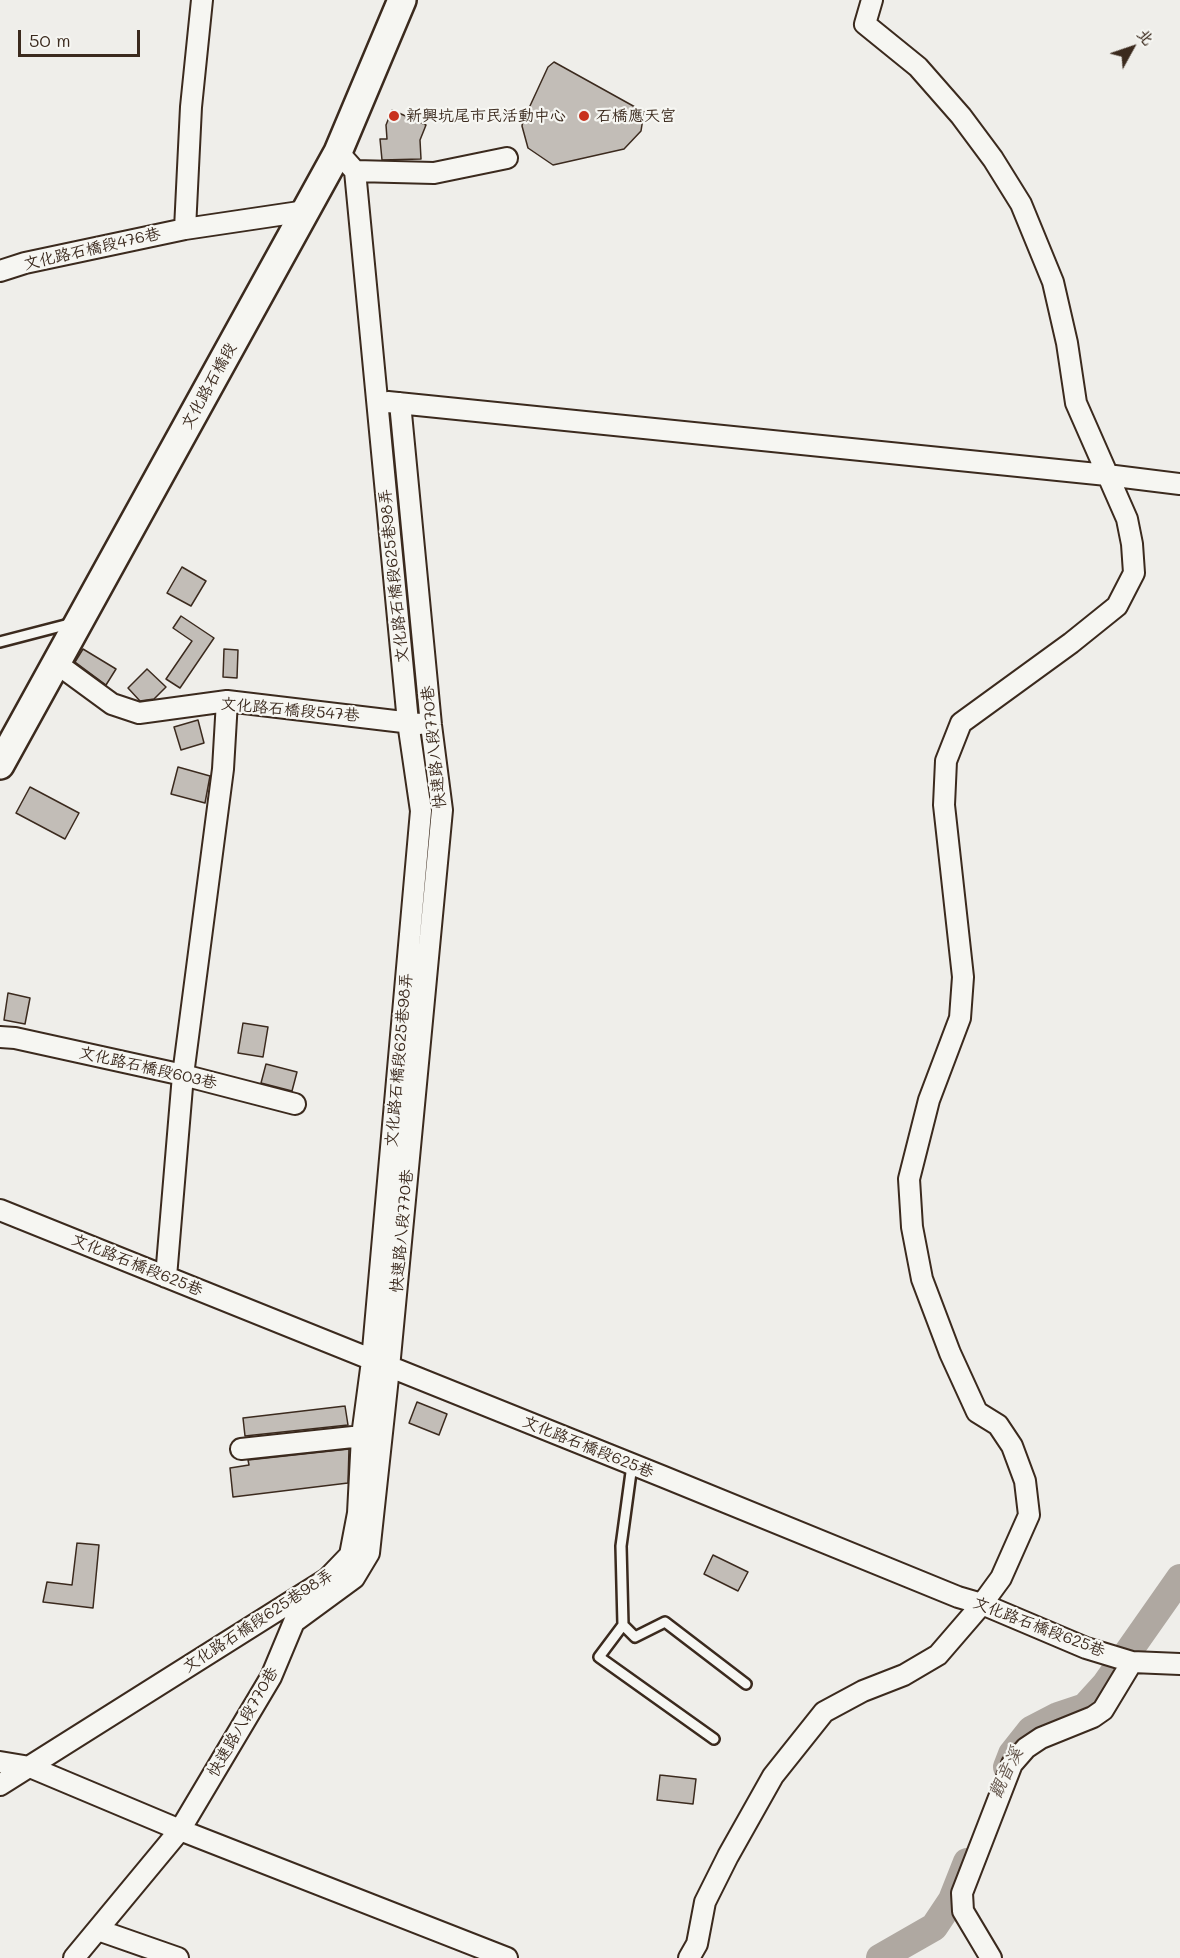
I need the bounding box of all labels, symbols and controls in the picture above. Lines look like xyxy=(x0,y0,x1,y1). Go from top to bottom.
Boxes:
scale bar xyxy=(21,18,142,56)
north arrow xyxy=(1102,18,1162,78)
text: 北 xyxy=(1133,23,1159,49)
text: 50 m xyxy=(29,28,71,52)
place label: 新興坑尾市民活動中心 xyxy=(406,106,566,126)
place label: 石橋應天宮 xyxy=(596,106,676,126)
marker: 新興坑尾市民活動中心 xyxy=(387,109,401,123)
marker: 石橋應天宮 xyxy=(577,109,591,123)
street label: 文化路石橋段476巷 xyxy=(22,224,162,274)
street label: 文化路石橋段 xyxy=(177,339,241,433)
street label: 文化路石橋段625巷98弄 xyxy=(375,488,413,664)
street label: 快速路八段770巷 xyxy=(418,685,450,809)
street label: 文化路石橋段547巷 xyxy=(220,694,360,726)
street label: 文化路石橋段625巷98弄 xyxy=(382,972,416,1148)
street label: 文化路石橋段603巷 xyxy=(77,1043,219,1093)
street label: 快速路八段770巷 xyxy=(387,1169,417,1293)
street label: 文化路石橋段625巷 xyxy=(69,1230,205,1300)
street label: 文化路石橋段625巷 xyxy=(520,1412,656,1482)
street label: 文化路石橋段625巷98弄 xyxy=(179,1565,337,1677)
street label: 文化路石橋段625巷 xyxy=(970,1593,1108,1661)
street label: 快速路八段770巷 xyxy=(204,1664,282,1780)
water label: 觀音溪 xyxy=(984,1744,1028,1802)

